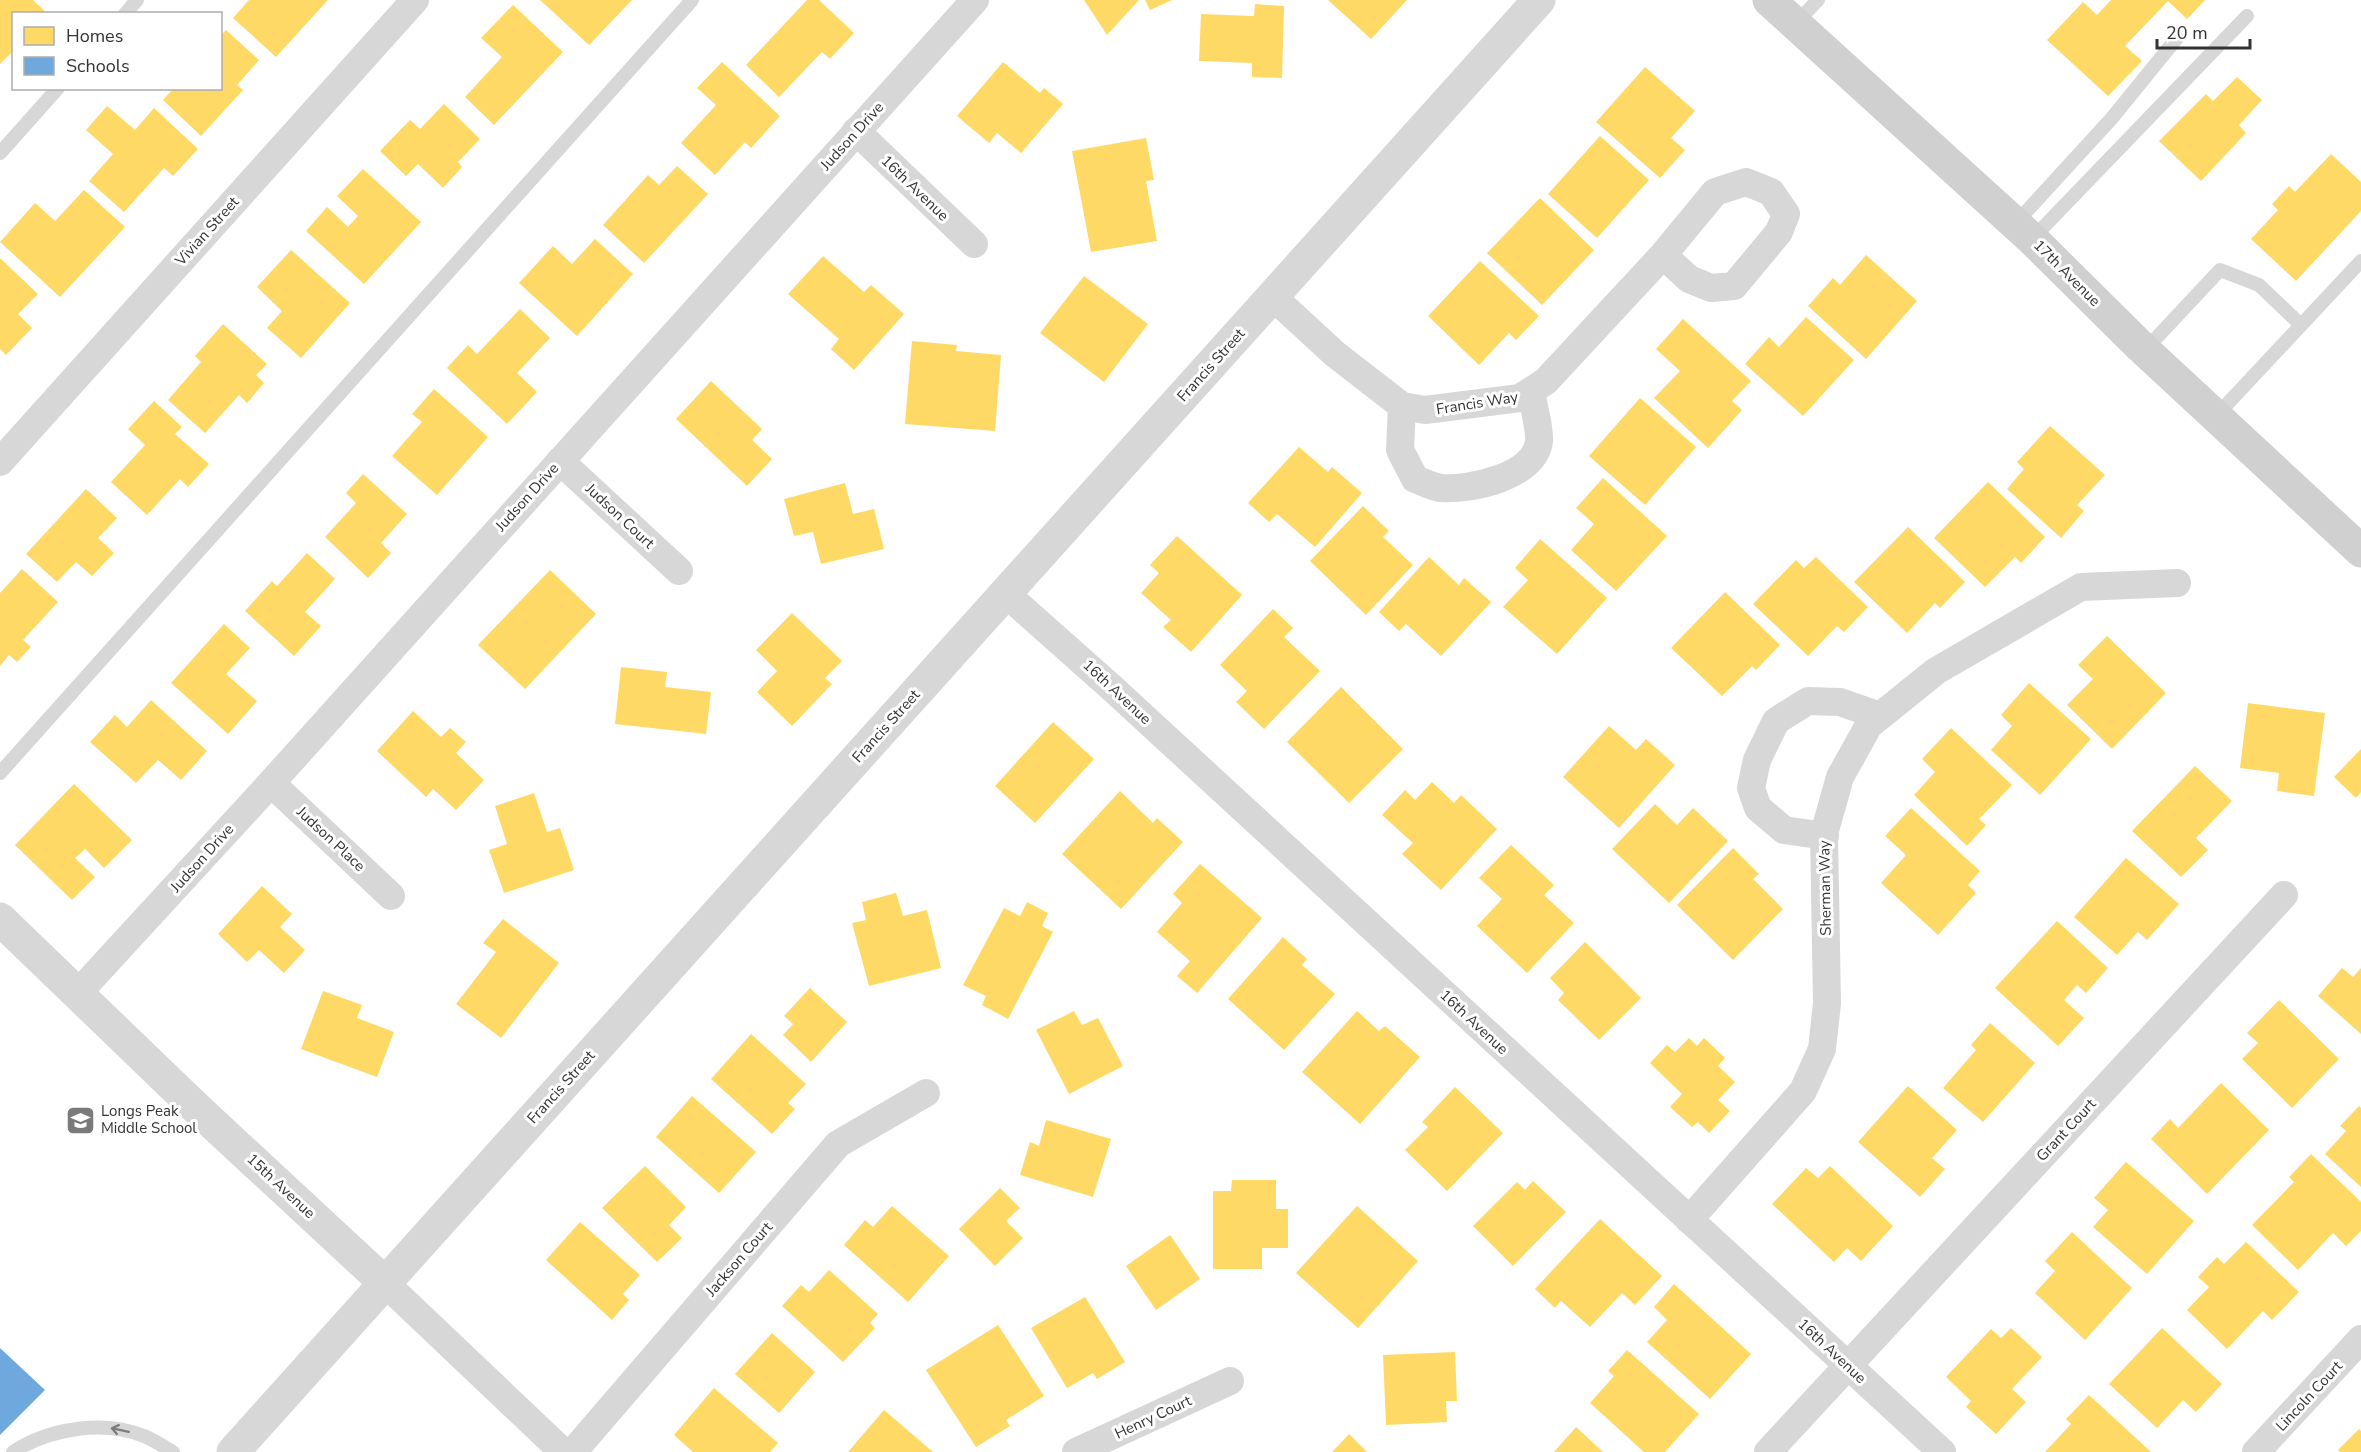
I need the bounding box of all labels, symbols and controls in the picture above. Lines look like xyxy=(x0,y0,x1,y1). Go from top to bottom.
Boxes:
legend xyxy=(12,12,222,90)
scale bar xyxy=(2157,12,2250,50)
text: 20 m xyxy=(2166,21,2208,45)
text: Homes xyxy=(66,24,123,48)
text: Schools xyxy=(66,54,130,78)
street label: Judson Drive xyxy=(815,98,888,175)
street label: 16th Avenue xyxy=(877,151,953,225)
street label: Vivian Street xyxy=(170,192,244,270)
street label: 17th Avenue xyxy=(2029,235,2105,311)
street label: Francis Street xyxy=(1173,323,1250,406)
street label: Francis Way xyxy=(1435,387,1520,419)
street label: Judson Drive xyxy=(490,459,563,536)
street label: Judson Court xyxy=(581,478,659,554)
street label: 16th Avenue xyxy=(1078,655,1156,729)
street label: Francis Street xyxy=(848,684,925,767)
street label: Judson Place xyxy=(292,801,370,876)
street label: Judson Drive xyxy=(165,820,238,897)
street label: Sherman Way xyxy=(1814,840,1836,936)
street label: 16th Avenue xyxy=(1435,985,1513,1059)
street label: Francis Street xyxy=(523,1045,600,1128)
street label: Grant Court xyxy=(2032,1094,2101,1166)
place label: Longs Peak Middle School xyxy=(101,1101,197,1138)
school or university icon: Longs Peak Middle School xyxy=(64,1104,96,1136)
street label: 15th Avenue xyxy=(242,1149,320,1223)
street label: Jackson Court xyxy=(700,1217,777,1301)
street label: 16th Avenue xyxy=(1793,1314,1871,1388)
street label: Lincoln Court xyxy=(2271,1356,2347,1436)
street label: Henry Court xyxy=(1111,1390,1195,1444)
one-way arrow xyxy=(110,1424,129,1436)

